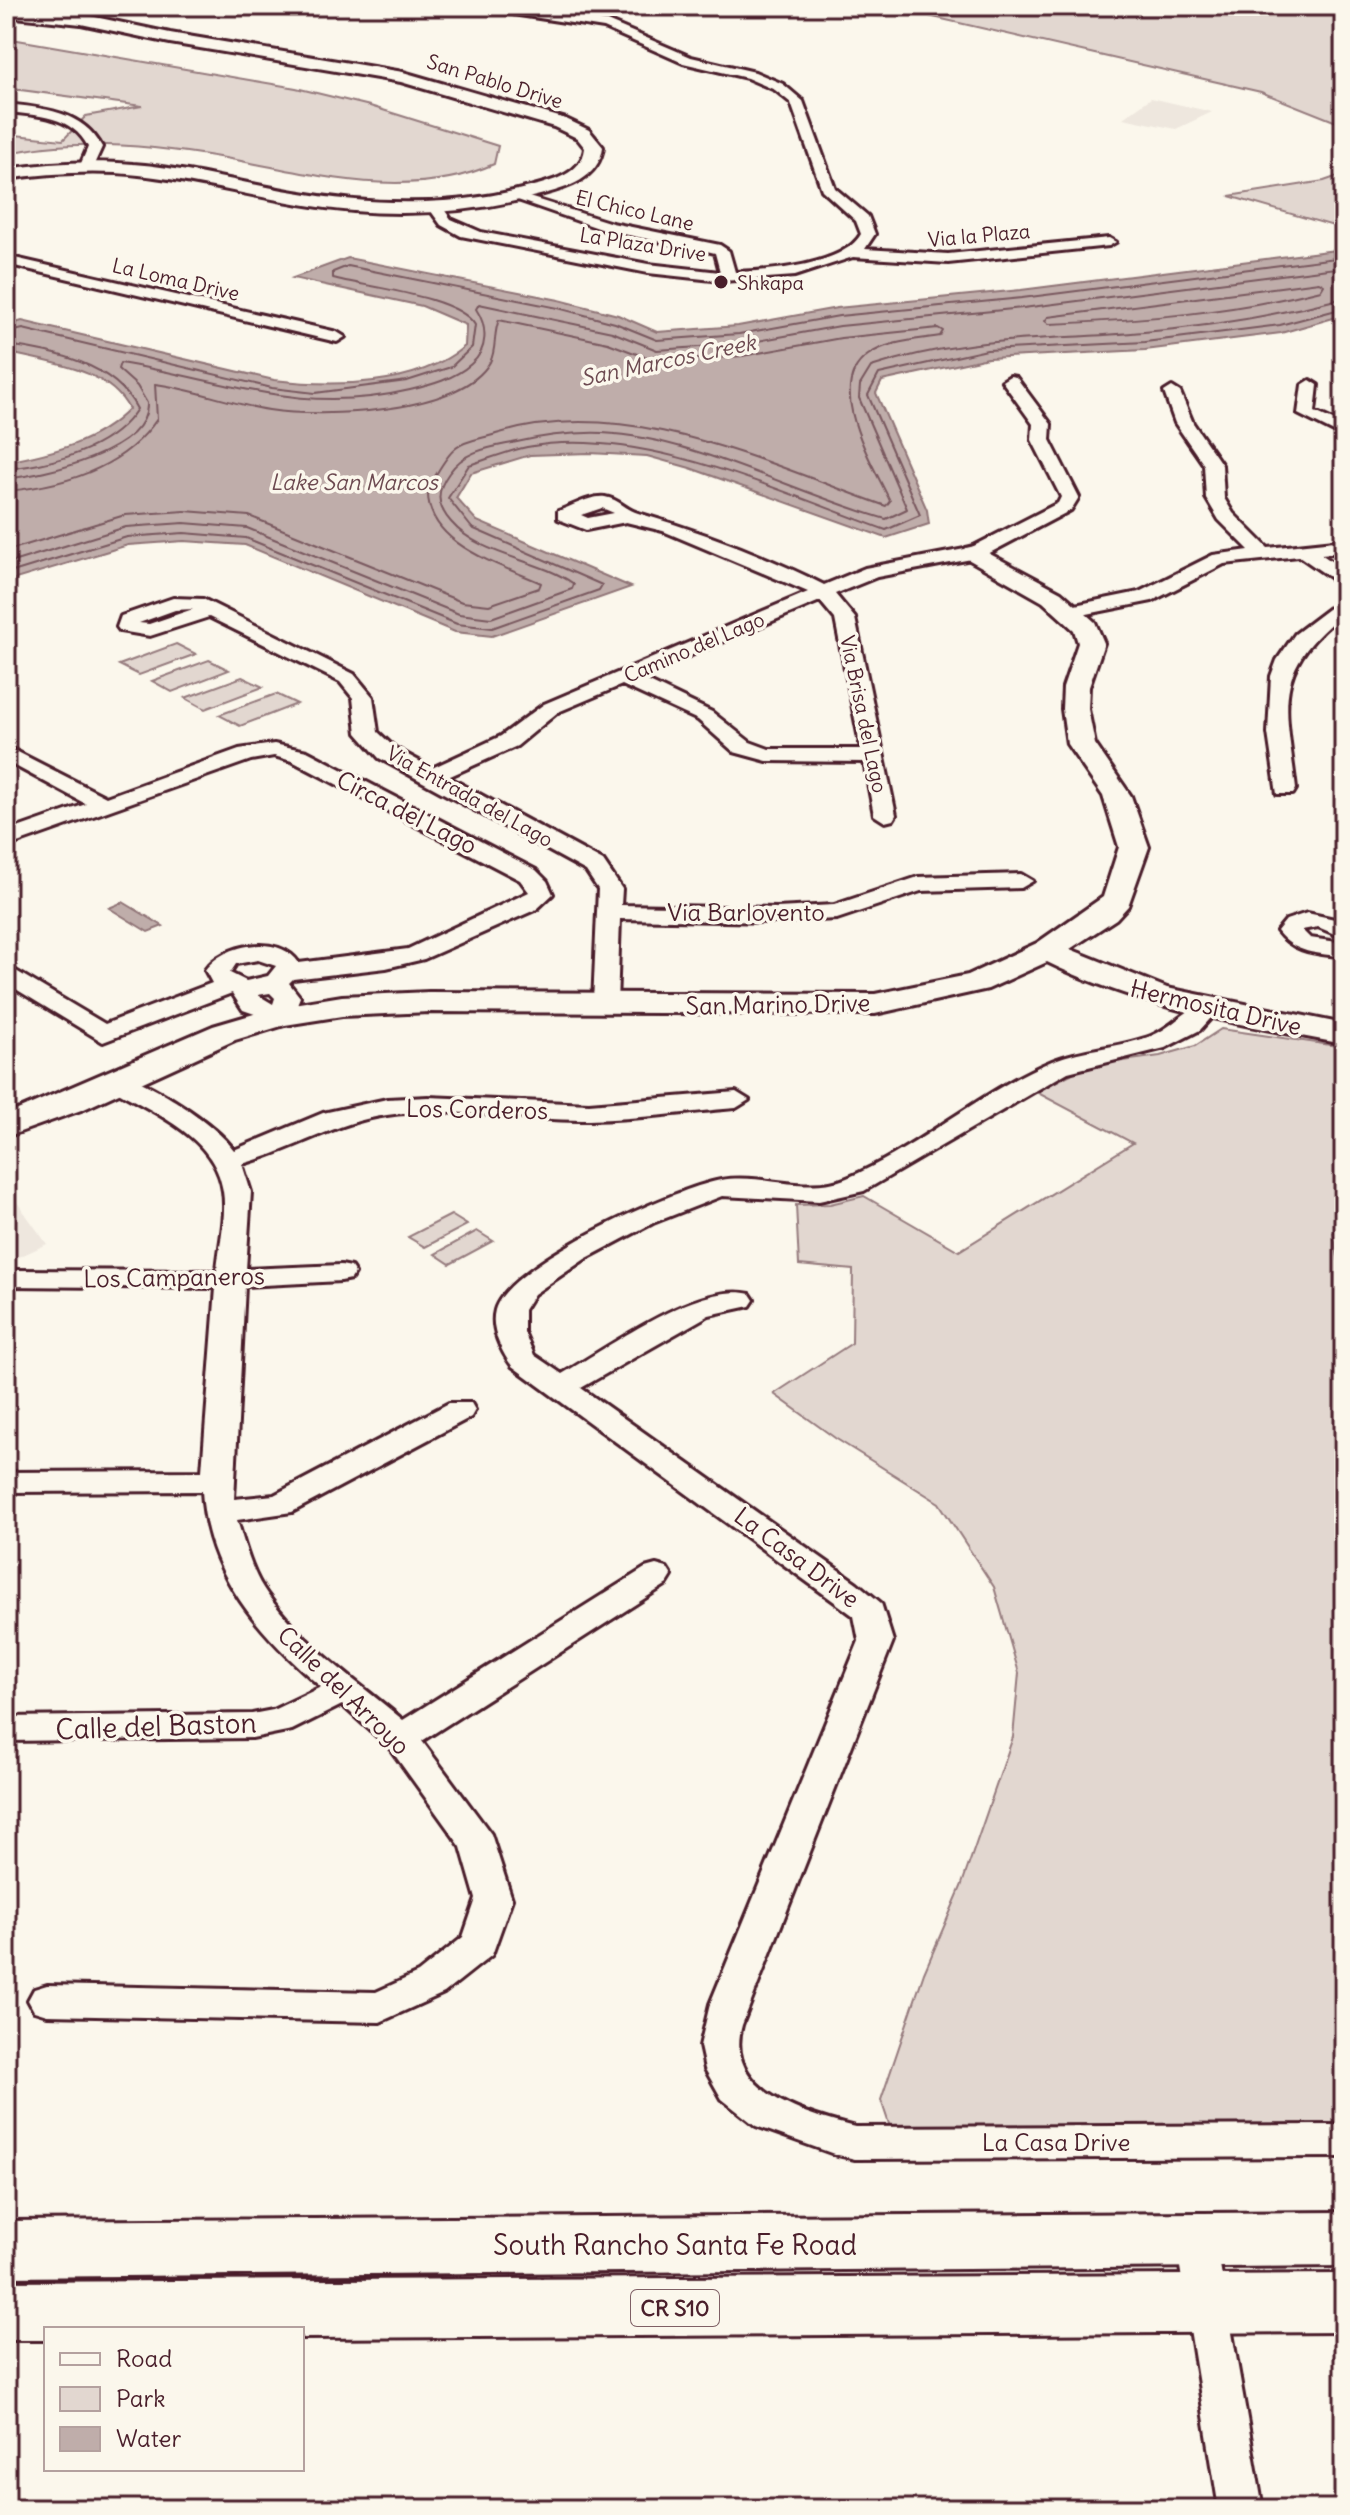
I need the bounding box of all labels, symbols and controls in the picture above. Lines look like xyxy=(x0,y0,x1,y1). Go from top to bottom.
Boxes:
street label: San Pablo Drive xyxy=(424,48,566,114)
street label: El Chico Lane xyxy=(573,184,697,236)
street label: Via la Plaza xyxy=(927,218,1031,252)
street label: La Plaza Drive xyxy=(578,222,708,266)
street label: La Loma Drive xyxy=(110,252,242,306)
place label: Shkapa xyxy=(737,270,804,295)
marker: Shkapa xyxy=(712,273,730,291)
water label: San Marcos Creek xyxy=(578,327,760,392)
water label: Lake San Marcos xyxy=(270,468,440,496)
street label: Camino del Lago xyxy=(620,606,768,688)
street label: Via Brisa del Lago xyxy=(835,633,893,795)
street label: Via Entrada del Lago xyxy=(382,740,558,852)
street label: Circa del Lago xyxy=(332,764,482,860)
street label: Via Barlovento xyxy=(667,897,825,927)
street label: Hermosita Drive xyxy=(1127,973,1305,1041)
street label: San Marino Drive xyxy=(685,987,871,1021)
street label: Los Corderos xyxy=(406,1093,548,1125)
street label: Los Campaneros xyxy=(83,1260,265,1294)
street label: La Casa Drive xyxy=(729,1500,865,1614)
street label: Calle del Arroyo xyxy=(272,1619,416,1761)
street label: Calle del Baston xyxy=(55,1704,257,1748)
street label: La Casa Drive xyxy=(982,2127,1130,2157)
street label: South Rancho Santa Fe Road xyxy=(493,2227,857,2263)
road number: CR S10 xyxy=(631,2290,719,2326)
legend xyxy=(44,2327,304,2471)
text: Road xyxy=(116,2343,172,2373)
text: Park xyxy=(116,2383,166,2413)
text: Water xyxy=(116,2423,181,2453)

